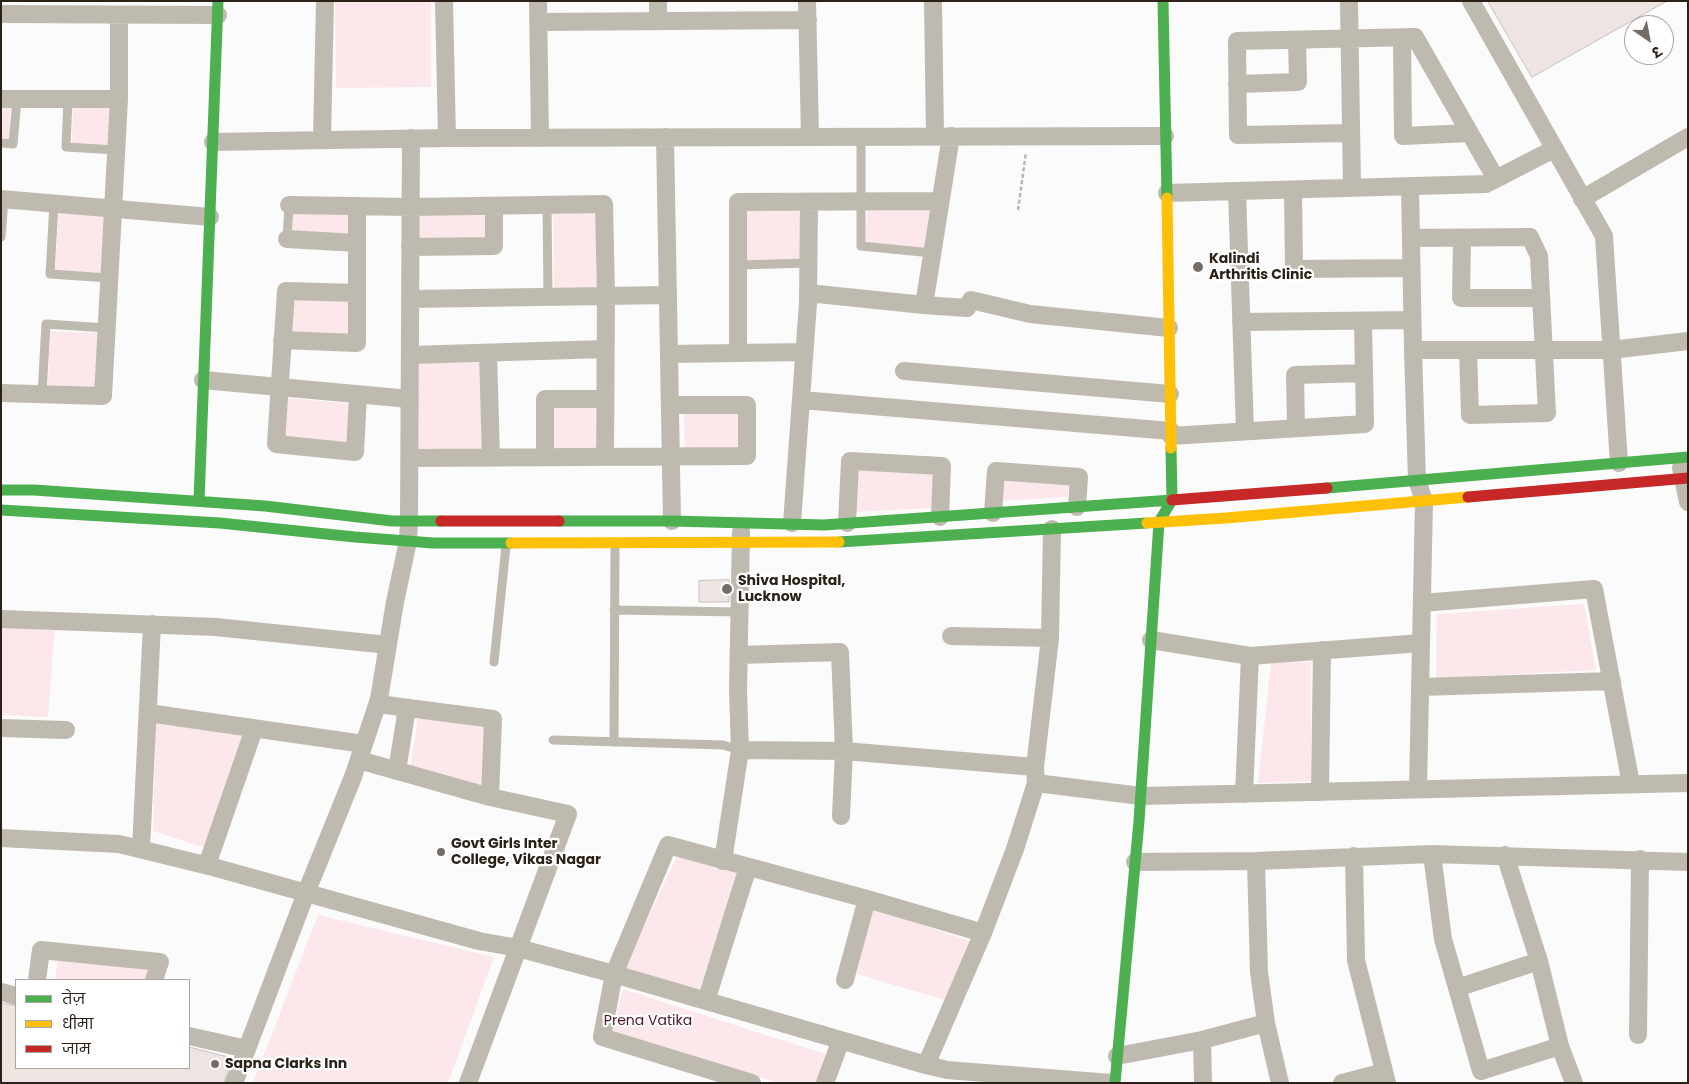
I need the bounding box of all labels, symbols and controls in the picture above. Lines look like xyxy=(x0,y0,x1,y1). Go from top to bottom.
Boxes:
north arrow xyxy=(1624,15,1674,65)
text: उ xyxy=(1648,41,1665,62)
place label: Kalindi Arthritis Clinic xyxy=(1209,251,1312,284)
marker: Kalindi Arthritis Clinic xyxy=(1191,260,1205,274)
place label: Shiva Hospital, Lucknow xyxy=(738,573,845,606)
marker: Shiva Hospital, Lucknow xyxy=(720,582,734,596)
place label: Govt Girls Inter College, Vikas Nagar xyxy=(451,836,601,869)
marker: Govt Girls Inter College, Vikas Nagar xyxy=(435,846,447,858)
legend xyxy=(15,979,190,1069)
text: तेज़ xyxy=(62,988,85,1009)
text: धीमा xyxy=(62,1013,93,1034)
park label: Prena Vatika xyxy=(604,1013,692,1029)
text: जाम xyxy=(62,1038,91,1059)
place label: Sapna Clarks Inn xyxy=(225,1056,347,1072)
marker: Sapna Clarks Inn xyxy=(209,1058,221,1070)

